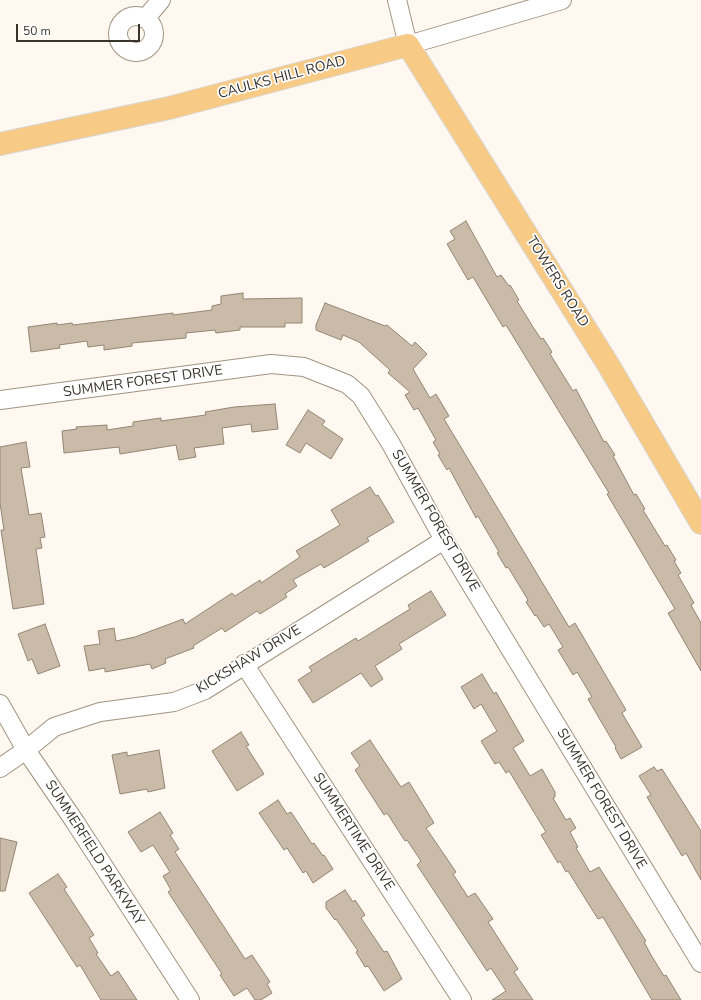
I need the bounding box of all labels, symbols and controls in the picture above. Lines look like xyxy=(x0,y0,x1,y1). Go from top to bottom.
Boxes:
scale bar xyxy=(18,16,142,42)
text: 50 m xyxy=(23,23,51,39)
street label: CAULKS HILL ROAD xyxy=(216,53,348,103)
street label: TOWERS ROAD xyxy=(522,233,592,331)
street label: SUMMER FOREST DRIVE xyxy=(62,362,224,402)
street label: SUMMER FOREST DRIVE xyxy=(387,447,483,595)
street label: KICKSHAW DRIVE xyxy=(194,622,304,698)
street label: SUMMER FOREST DRIVE xyxy=(552,726,650,872)
street label: SUMMERTIME DRIVE xyxy=(309,770,397,894)
street label: SUMMERFIELD PARKWAY xyxy=(41,777,147,929)

